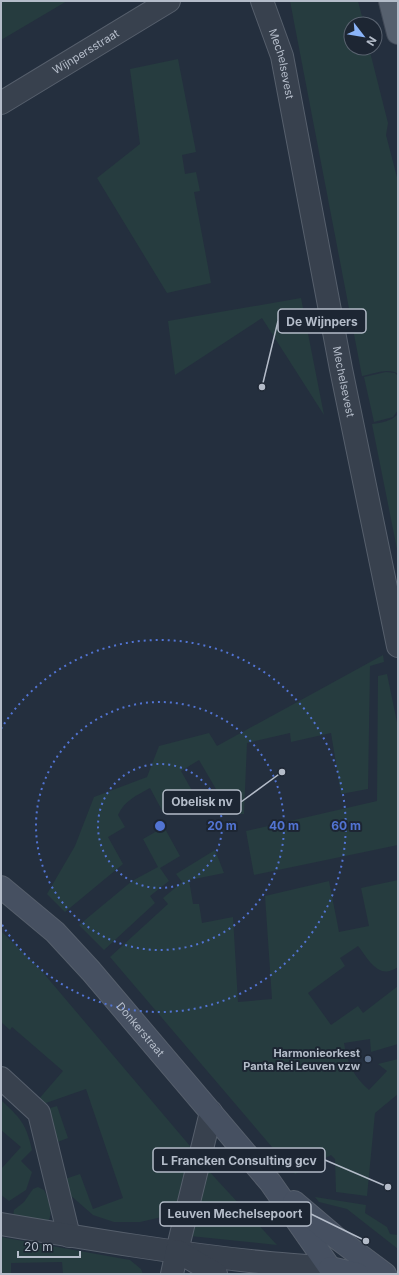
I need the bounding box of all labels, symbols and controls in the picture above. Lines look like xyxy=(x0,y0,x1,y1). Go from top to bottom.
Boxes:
north arrow xyxy=(343,16,383,56)
street label: Wijnpersstraat xyxy=(50,26,122,77)
street label: Mechelsevest xyxy=(266,27,297,100)
text: N xyxy=(363,34,380,48)
callout: De Wijnpers xyxy=(278,309,366,333)
text: De Wijnpers xyxy=(286,314,358,329)
street label: Mechelsevest xyxy=(330,345,358,419)
callout: Obelisk nv xyxy=(163,790,241,814)
text: Obelisk nv xyxy=(171,794,233,809)
text: 20 m xyxy=(207,818,237,833)
text: 40 m xyxy=(269,818,299,833)
text: 60 m xyxy=(331,818,361,833)
centre of rings xyxy=(153,819,167,833)
street label: Donkerstraat xyxy=(114,999,168,1060)
place label: Harmonieorkest Panta Rei Leuven vzw xyxy=(243,1046,361,1073)
marker: Harmonieorkest Panta Rei Leuven vzw xyxy=(363,1054,373,1064)
callout: L Francken Consulting gcv xyxy=(153,1148,325,1172)
text: L Francken Consulting gcv xyxy=(161,1153,317,1168)
callout: Leuven Mechelsepoort xyxy=(160,1202,311,1226)
text: Leuven Mechelsepoort xyxy=(168,1206,303,1221)
scale bar xyxy=(18,1233,80,1259)
text: 20 m xyxy=(24,1239,53,1254)

